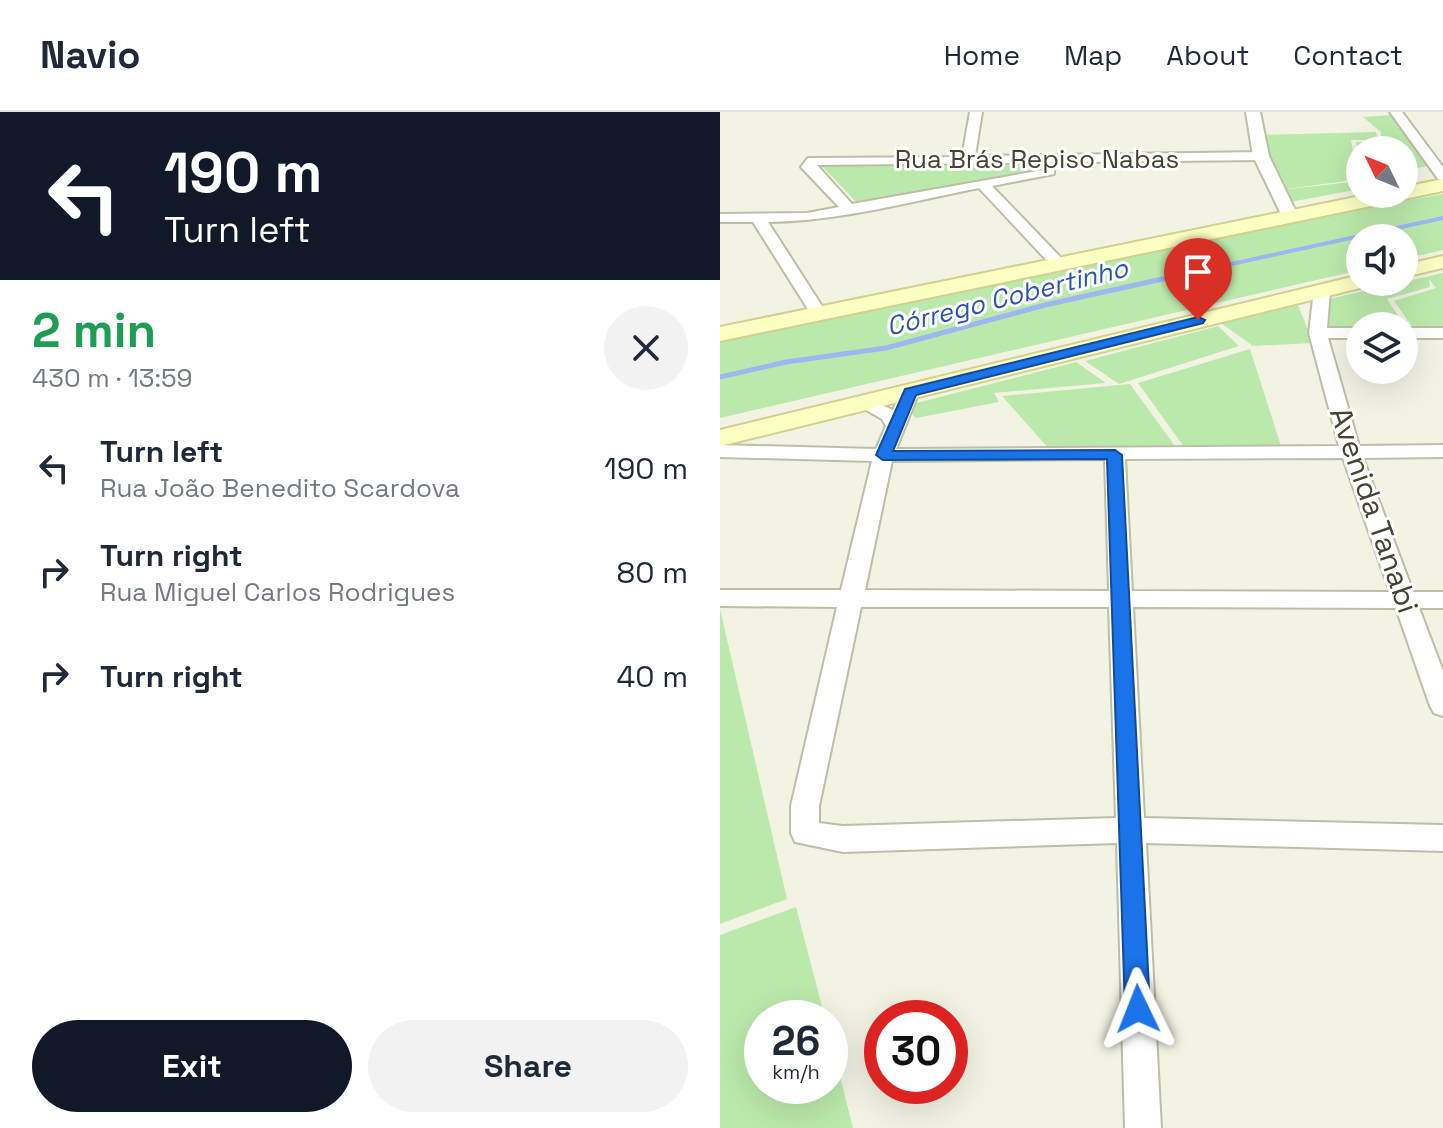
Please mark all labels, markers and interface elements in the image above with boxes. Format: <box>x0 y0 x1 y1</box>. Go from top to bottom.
text: Navio <box>40 31 141 79</box>
text: Home <box>944 37 1020 73</box>
text: Map <box>1064 37 1122 73</box>
text: About <box>1166 37 1249 73</box>
text: Contact <box>1293 37 1403 73</box>
north arrow <box>1346 136 1418 208</box>
map controls <box>1346 136 1418 384</box>
text: 190 m <box>164 137 322 208</box>
street label: Rua Brás Repiso Nabas <box>895 142 1179 176</box>
icon: left <box>32 144 136 248</box>
text: Turn left <box>164 207 311 253</box>
button: sound <box>1346 224 1418 296</box>
pin <box>1164 238 1232 320</box>
water label: Córrego Cobertinho <box>883 250 1132 343</box>
icon: arrive <box>1176 250 1220 294</box>
text: 2 min <box>32 300 156 361</box>
button: close <box>604 306 688 390</box>
button: layers <box>1346 312 1418 384</box>
text: 430 m · 13:59 <box>32 361 193 395</box>
street label: Avenida Tanabi <box>1321 402 1428 618</box>
text: Turn left <box>100 432 223 471</box>
icon: left <box>32 446 76 490</box>
text: 190 m <box>604 449 688 488</box>
text: Rua João Benedito Scardova <box>100 471 460 505</box>
text: Turn right <box>100 536 243 575</box>
icon: right <box>32 550 76 594</box>
text: 80 m <box>617 553 688 592</box>
text: Rua Miguel Carlos Rodrigues <box>100 575 455 609</box>
icon: right <box>32 654 76 698</box>
text: Turn right <box>100 657 243 696</box>
text: 40 m <box>617 657 688 696</box>
position arrow <box>1096 967 1180 1051</box>
speed limit sign: 30 <box>864 1000 968 1104</box>
text: 26 <box>772 1016 820 1067</box>
button: Exit <box>32 1020 352 1112</box>
button: Share <box>368 1020 688 1112</box>
text: km/h <box>772 1059 820 1085</box>

